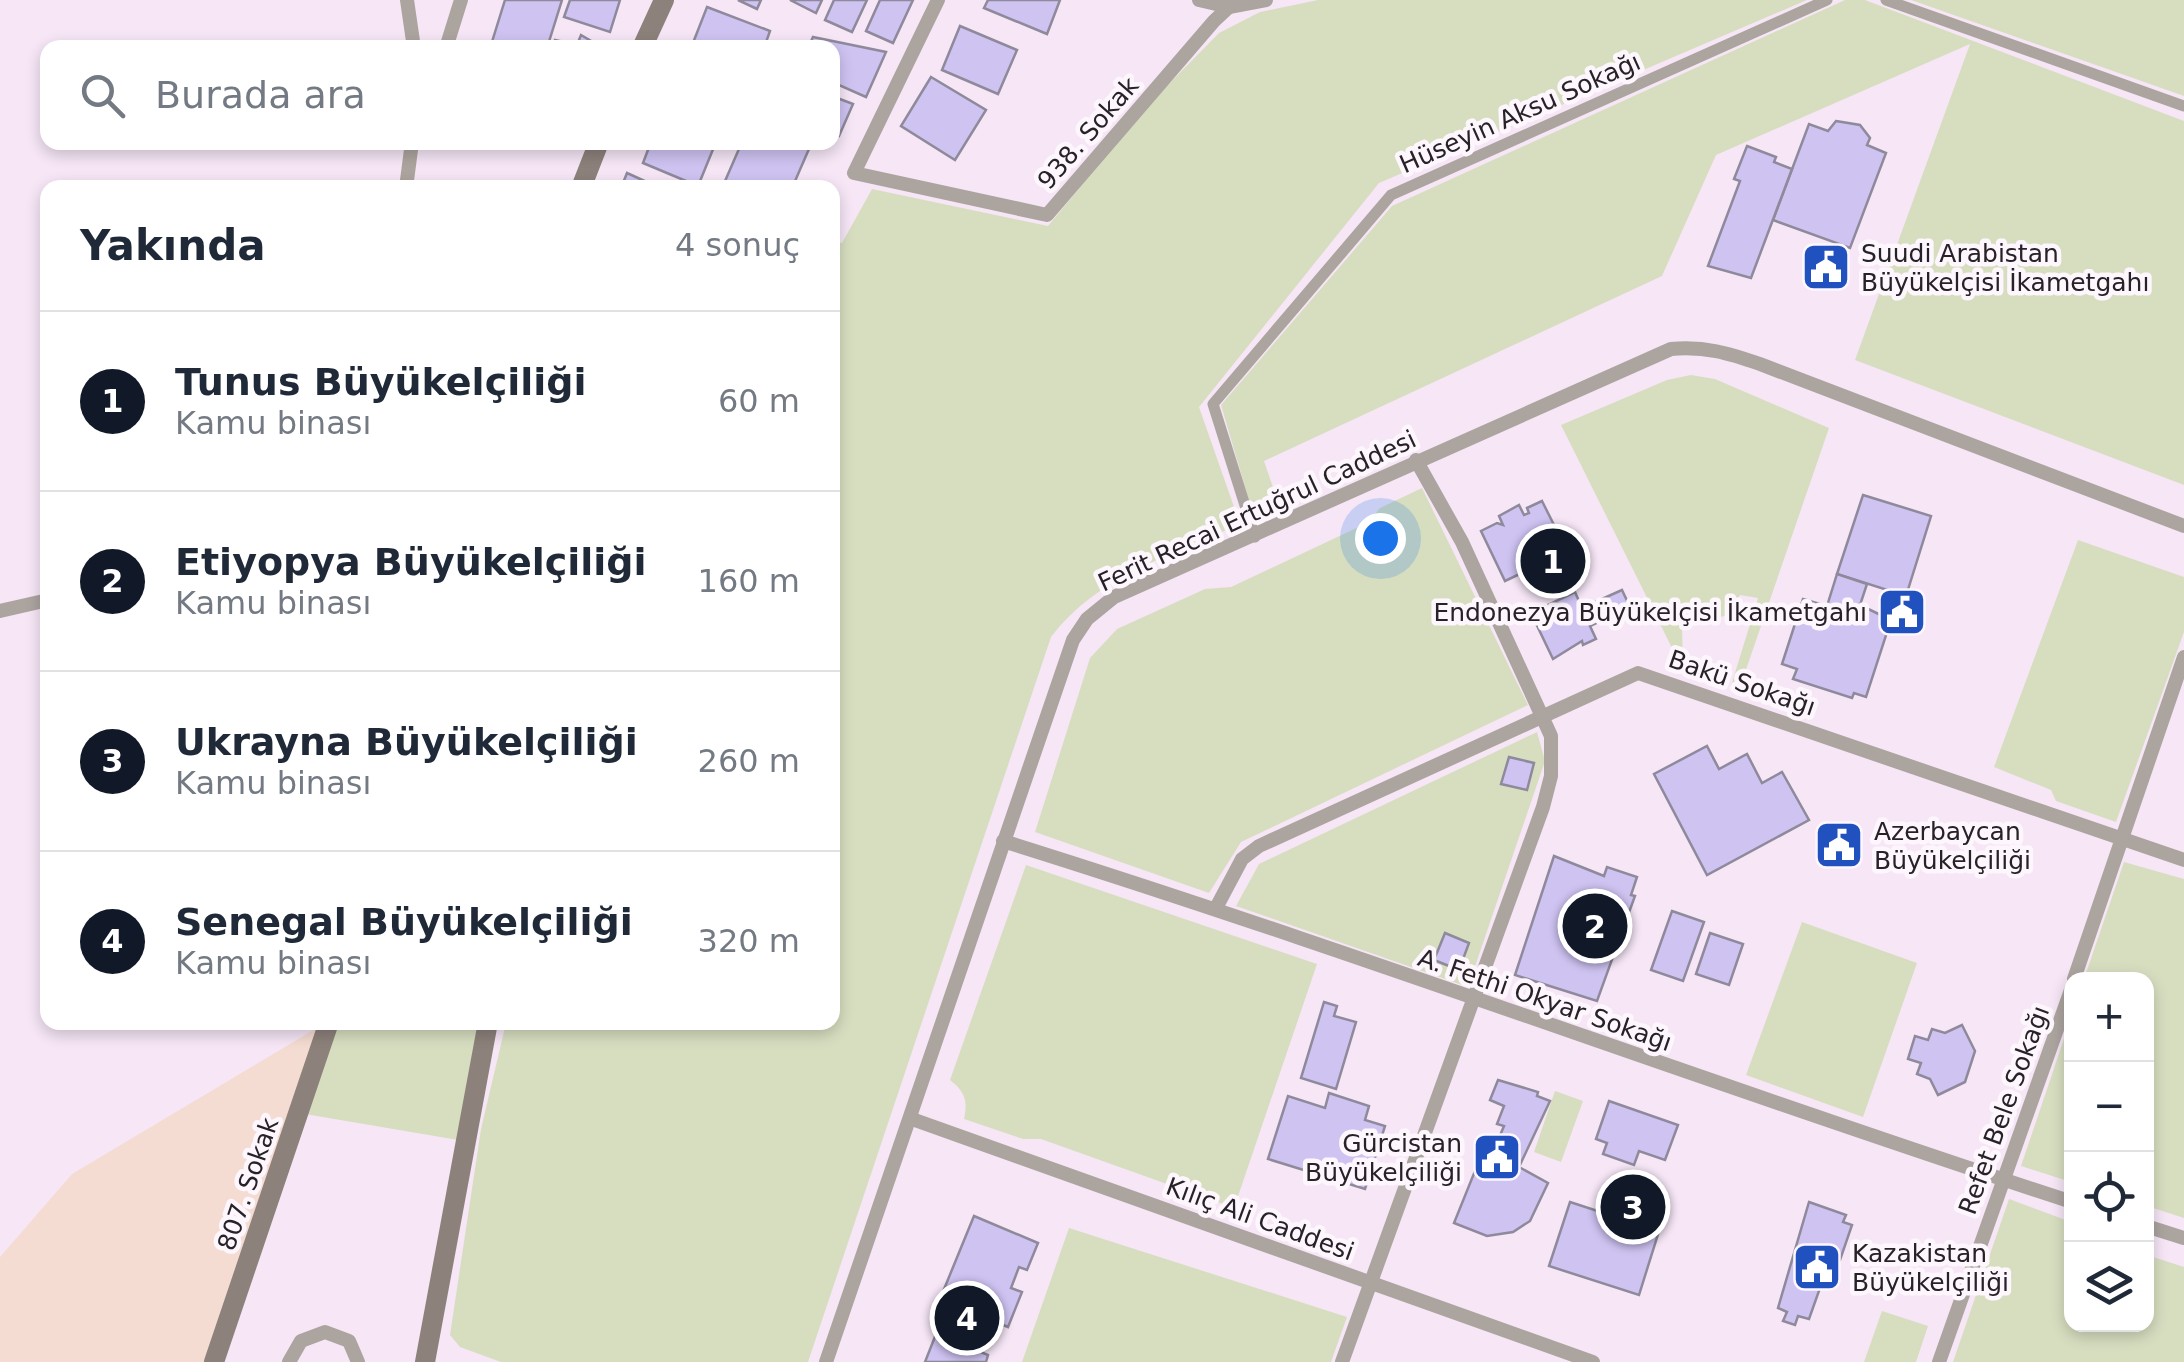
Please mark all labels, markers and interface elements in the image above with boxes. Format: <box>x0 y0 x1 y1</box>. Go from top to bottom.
search box <box>40 40 840 150</box>
street label: Hüseyin Aksu Sokağı <box>1395 47 1645 179</box>
icon: search <box>75 68 130 123</box>
street label: 938. Sokak <box>1032 71 1145 195</box>
text: Burada ara <box>155 73 366 117</box>
text: Yakında <box>80 221 266 270</box>
text: 4 sonuç <box>675 226 800 264</box>
place label: Suudi Arabistan Büyükelçisi İkametgahı <box>1861 239 2149 297</box>
public building icon: Suudi Arabistan Büyükelçisi İkametgahı <box>1800 241 1852 293</box>
text: Tunus Büyükelçiliği <box>175 360 586 404</box>
text: 1 <box>101 382 124 420</box>
text: 60 m <box>718 382 800 420</box>
text: Kamu binası <box>175 404 371 442</box>
street label: Ferit Recai Ertuğrul Caddesi <box>1093 424 1421 598</box>
your location <box>1355 513 1406 564</box>
pin: 1 <box>1520 524 1586 598</box>
text: Etiyopya Büyükelçiliği <box>175 540 647 584</box>
text: 2 <box>101 562 124 600</box>
text: 160 m <box>698 562 800 600</box>
text: Kamu binası <box>175 584 371 622</box>
public building icon: Endonezya Büyükelçisi İkametgahı <box>1876 586 1928 638</box>
place label: Endonezya Büyükelçisi İkametgahı <box>1433 598 1867 627</box>
street label: Bakü Sokağı <box>1665 644 1819 722</box>
text: Ukrayna Büyükelçiliği <box>175 720 638 764</box>
text: 3 <box>101 742 124 780</box>
text: 260 m <box>698 742 800 780</box>
text: Kamu binası <box>175 764 371 802</box>
place label: Azerbaycan Büyükelçiliği <box>1874 817 2031 875</box>
public building icon: Azerbaycan Büyükelçiliği <box>1813 819 1865 871</box>
pin: 2 <box>1562 888 1628 964</box>
text: Senegal Büyükelçiliği <box>175 900 633 944</box>
text: 4 <box>101 922 124 960</box>
text: 320 m <box>698 922 800 960</box>
street label: A. Fethi Okyar Sokağı <box>1414 943 1676 1057</box>
text: Kamu binası <box>175 944 371 982</box>
map controls <box>2064 972 2154 1332</box>
button: + <box>2064 972 2154 1062</box>
street label: Refet Bele Sokağı <box>1953 1002 2055 1218</box>
button: − <box>2064 1062 2154 1152</box>
street label: 807. Sokak <box>212 1113 284 1254</box>
place label: Gürcistan Büyükelçiliği <box>1305 1129 1462 1187</box>
public building icon: Gürcistan Büyükelçiliği <box>1471 1131 1523 1183</box>
button: locate <box>2064 1152 2154 1242</box>
pin: 3 <box>1600 1170 1666 1244</box>
street label: Kılıç Ali Caddesi <box>1162 1172 1358 1266</box>
place label: Kazakistan Büyükelçiliği <box>1852 1239 2009 1297</box>
public building icon: Kazakistan Büyükelçiliği <box>1791 1241 1843 1293</box>
button: layers <box>2064 1242 2154 1332</box>
pin: 4 <box>934 1280 1000 1356</box>

